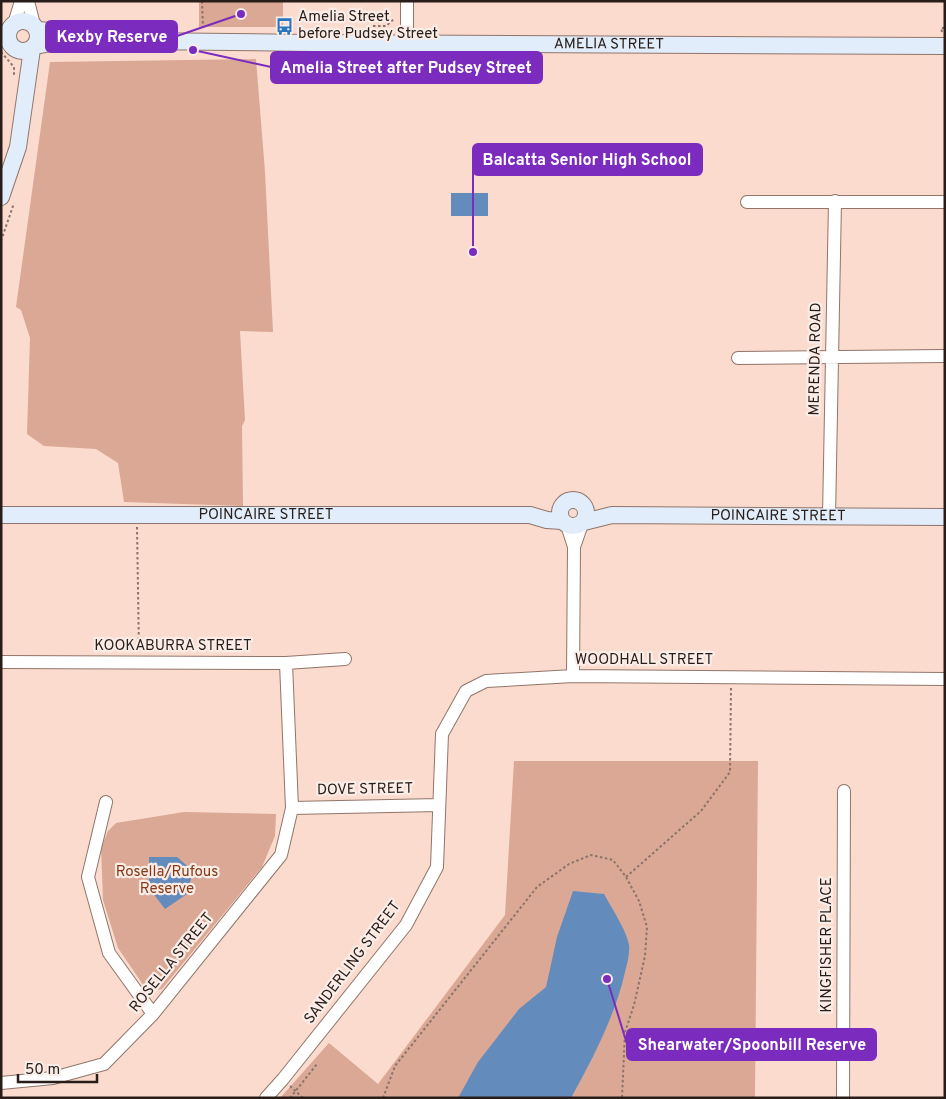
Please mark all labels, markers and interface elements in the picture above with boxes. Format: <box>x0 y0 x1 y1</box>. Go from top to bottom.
place label: Amelia Street before Pudsey Street <box>298 8 438 44</box>
bus stop icon: Amelia Street before Pudsey Street <box>274 16 294 36</box>
callout: Kexby Reserve <box>46 21 177 52</box>
text: Kexby Reserve <box>57 28 168 48</box>
street label: AMELIA STREET <box>554 35 664 54</box>
callout: Amelia Street after Pudsey Street <box>271 52 542 83</box>
text: Amelia Street after Pudsey Street <box>280 59 532 79</box>
callout: Balcatta Senior High School <box>473 144 702 175</box>
text: Balcatta Senior High School <box>483 151 691 171</box>
street label: MERENDA ROAD <box>806 302 826 416</box>
street label: POINCAIRE STREET <box>198 506 334 525</box>
street label: POINCAIRE STREET <box>711 506 846 526</box>
street label: KOOKABURRA STREET <box>94 637 252 656</box>
street label: WOODHALL STREET <box>575 651 713 670</box>
street label: DOVE STREET <box>317 780 413 800</box>
park label: Rosella/Rufous Reserve <box>116 863 218 899</box>
street label: KINGFISHER PLACE <box>818 877 837 1013</box>
street label: SANDERLING STREET <box>301 898 405 1028</box>
street label: ROSELLA STREET <box>126 909 218 1017</box>
callout: Shearwater/Spoonbill Reserve <box>627 1029 876 1060</box>
text: Shearwater/Spoonbill Reserve <box>638 1036 866 1056</box>
scale bar <box>18 1052 96 1084</box>
text: 50 m <box>25 1061 60 1080</box>

